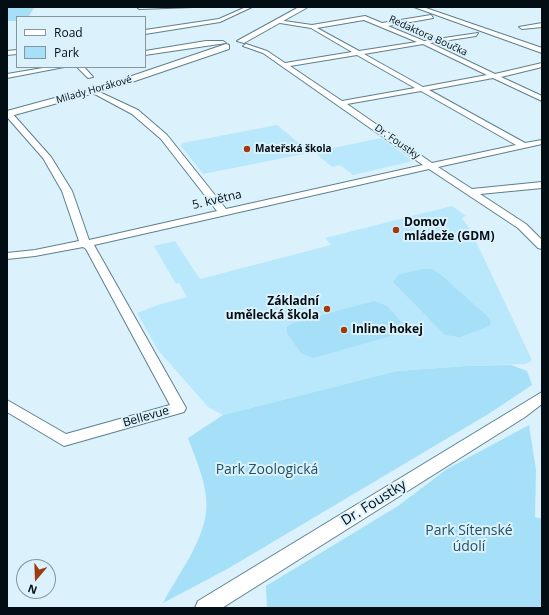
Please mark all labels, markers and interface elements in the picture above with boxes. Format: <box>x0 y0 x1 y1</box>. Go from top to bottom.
street label: Redaktora Boučka <box>387 13 469 59</box>
legend <box>16 16 146 68</box>
text: Road <box>54 24 83 41</box>
text: Park <box>54 44 79 61</box>
street label: Milady Horákové <box>55 73 133 107</box>
street label: Dr. Foustky <box>372 122 422 162</box>
place label: Mateřská škola <box>255 143 332 155</box>
marker: Mateřská škola <box>242 144 252 154</box>
street label: 5. května <box>191 187 243 213</box>
place label: Domov mládeže (GDM) <box>404 216 494 244</box>
marker: Domov mládeže (GDM) <box>391 225 401 235</box>
place label: Základní umělecká škola <box>226 295 319 323</box>
marker: Základní umělecká škola <box>322 304 332 314</box>
place label: Inline hokej <box>352 323 423 337</box>
marker: Inline hokej <box>339 325 349 335</box>
street label: Bellevue <box>121 404 171 430</box>
park label: Park Zoologická <box>216 462 318 478</box>
street label: Dr. Foustky <box>338 476 410 530</box>
park label: Park Sítenské údolí <box>425 523 513 556</box>
north arrow <box>16 559 56 599</box>
text: N <box>26 581 39 598</box>

